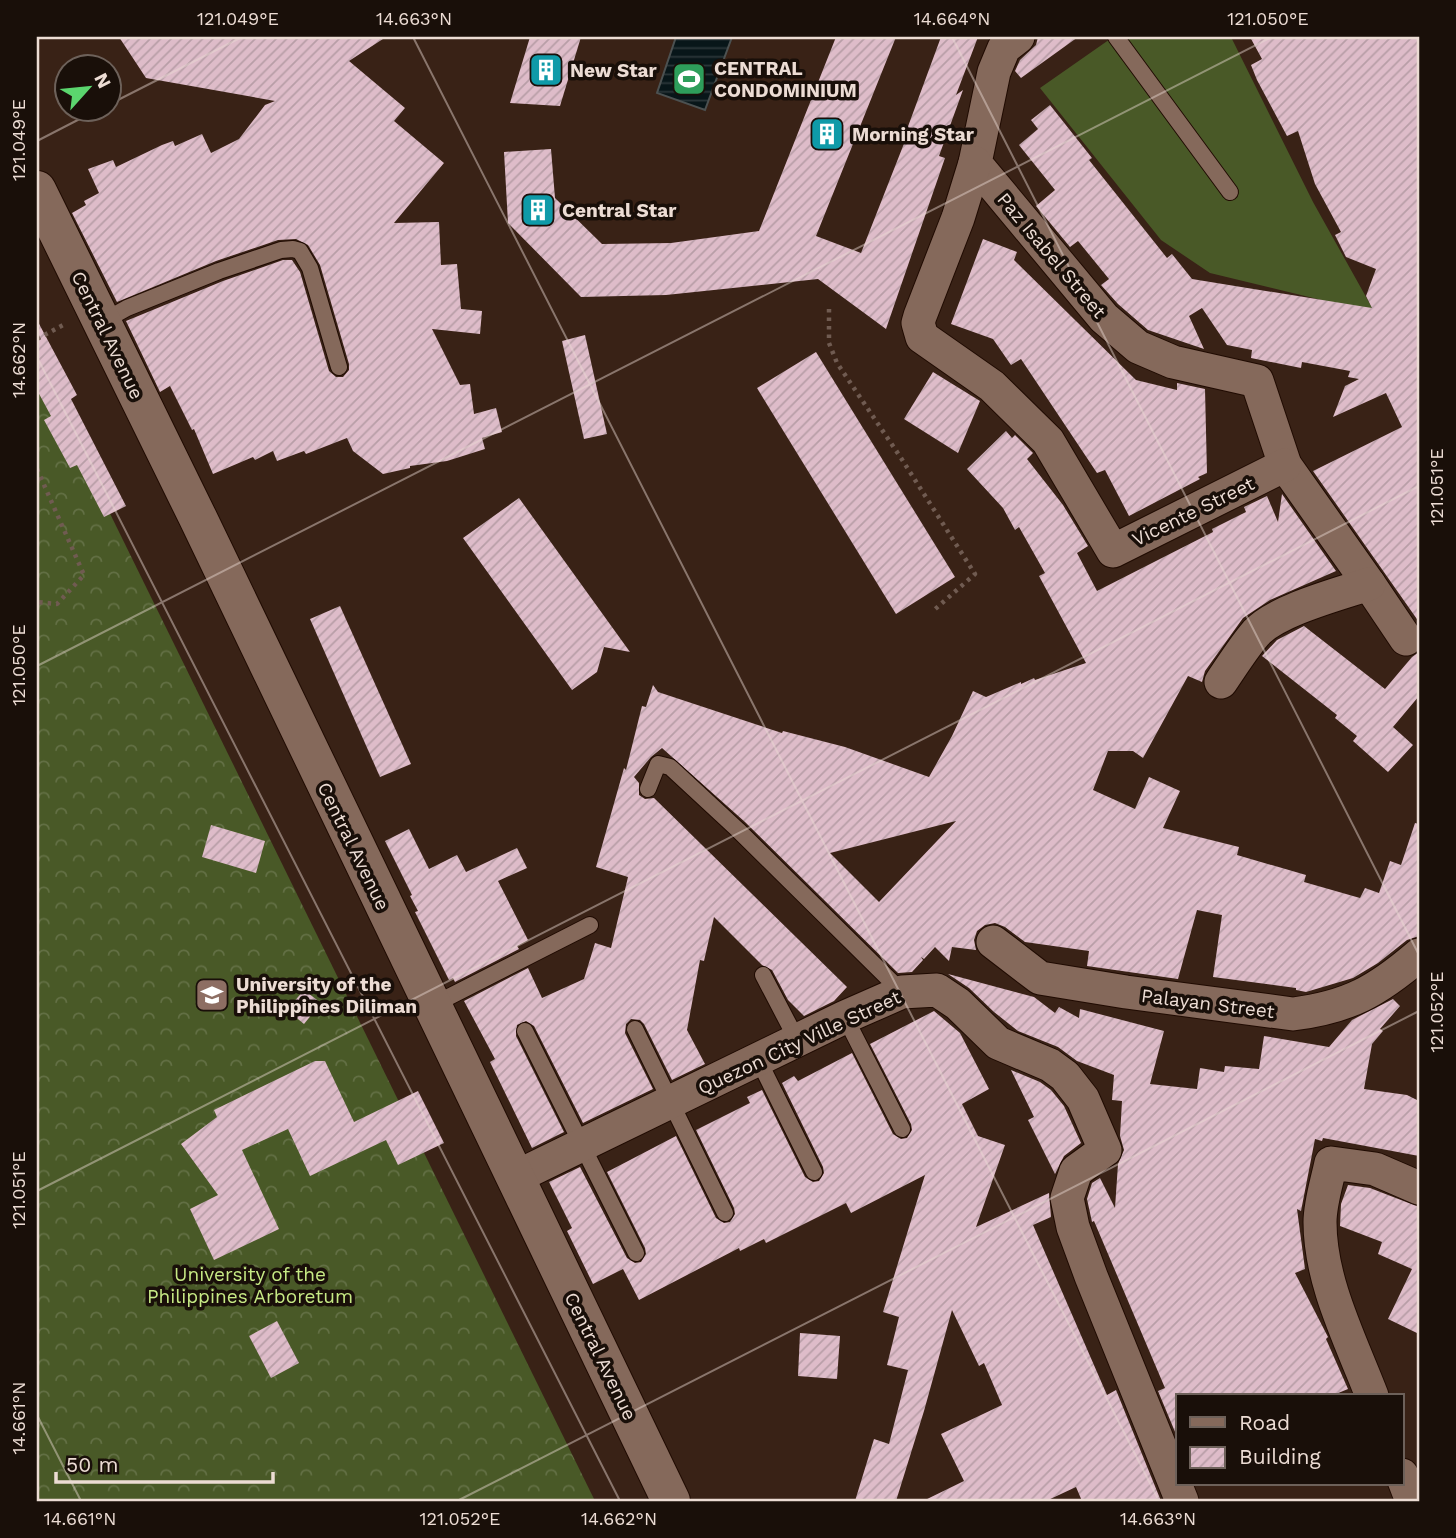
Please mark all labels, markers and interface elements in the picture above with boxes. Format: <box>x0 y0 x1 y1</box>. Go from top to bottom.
text: 121.049°E <box>197 8 279 29</box>
text: 14.663°N <box>376 8 452 29</box>
text: 14.664°N <box>914 8 990 29</box>
text: 121.050°E <box>1227 8 1309 29</box>
building icon: New Star <box>527 51 565 89</box>
north arrow <box>52 52 122 122</box>
place label: CENTRAL CONDOMINIUM <box>714 57 857 102</box>
place label: New Star <box>570 59 658 82</box>
sports icon: CENTRAL CONDOMINIUM <box>670 60 708 98</box>
text: N <box>89 69 116 92</box>
text: 121.049°E <box>8 99 29 181</box>
building icon: Morning Star <box>808 115 846 153</box>
place label: Morning Star <box>852 123 975 146</box>
street label: Paz Isabel Street <box>992 188 1111 323</box>
building icon: Central Star <box>519 191 557 229</box>
place label: Central Star <box>562 199 677 222</box>
street label: Central Avenue <box>67 267 149 403</box>
text: 14.662°N <box>8 322 29 398</box>
text: 121.051°E <box>1426 448 1447 526</box>
street label: Vicente Street <box>1128 472 1258 551</box>
text: 121.050°E <box>8 624 29 706</box>
street label: Central Avenue <box>313 778 395 914</box>
text: 121.052°E <box>1426 972 1447 1052</box>
place label: University of the Philippines Diliman <box>236 973 417 1018</box>
school or university icon: University of the Philippines Diliman <box>193 976 231 1014</box>
street label: Palayan Street <box>1140 984 1276 1023</box>
street label: Quezon City Ville Street <box>694 985 904 1100</box>
text: 121.051°E <box>8 1151 29 1229</box>
park label: University of the Philippines Arboretum <box>147 1263 353 1308</box>
street label: Central Avenue <box>560 1288 642 1424</box>
text: 14.661°N <box>8 1382 29 1454</box>
legend <box>1176 1394 1404 1486</box>
text: Road <box>1239 1410 1290 1435</box>
scale bar <box>56 1440 273 1484</box>
text: Building <box>1239 1444 1321 1469</box>
text: 50 m <box>66 1452 118 1477</box>
text: 14.661°N <box>44 1508 116 1529</box>
text: 121.052°E <box>420 1508 500 1529</box>
text: 14.662°N <box>581 1508 657 1529</box>
text: 14.663°N <box>1120 1508 1196 1529</box>

